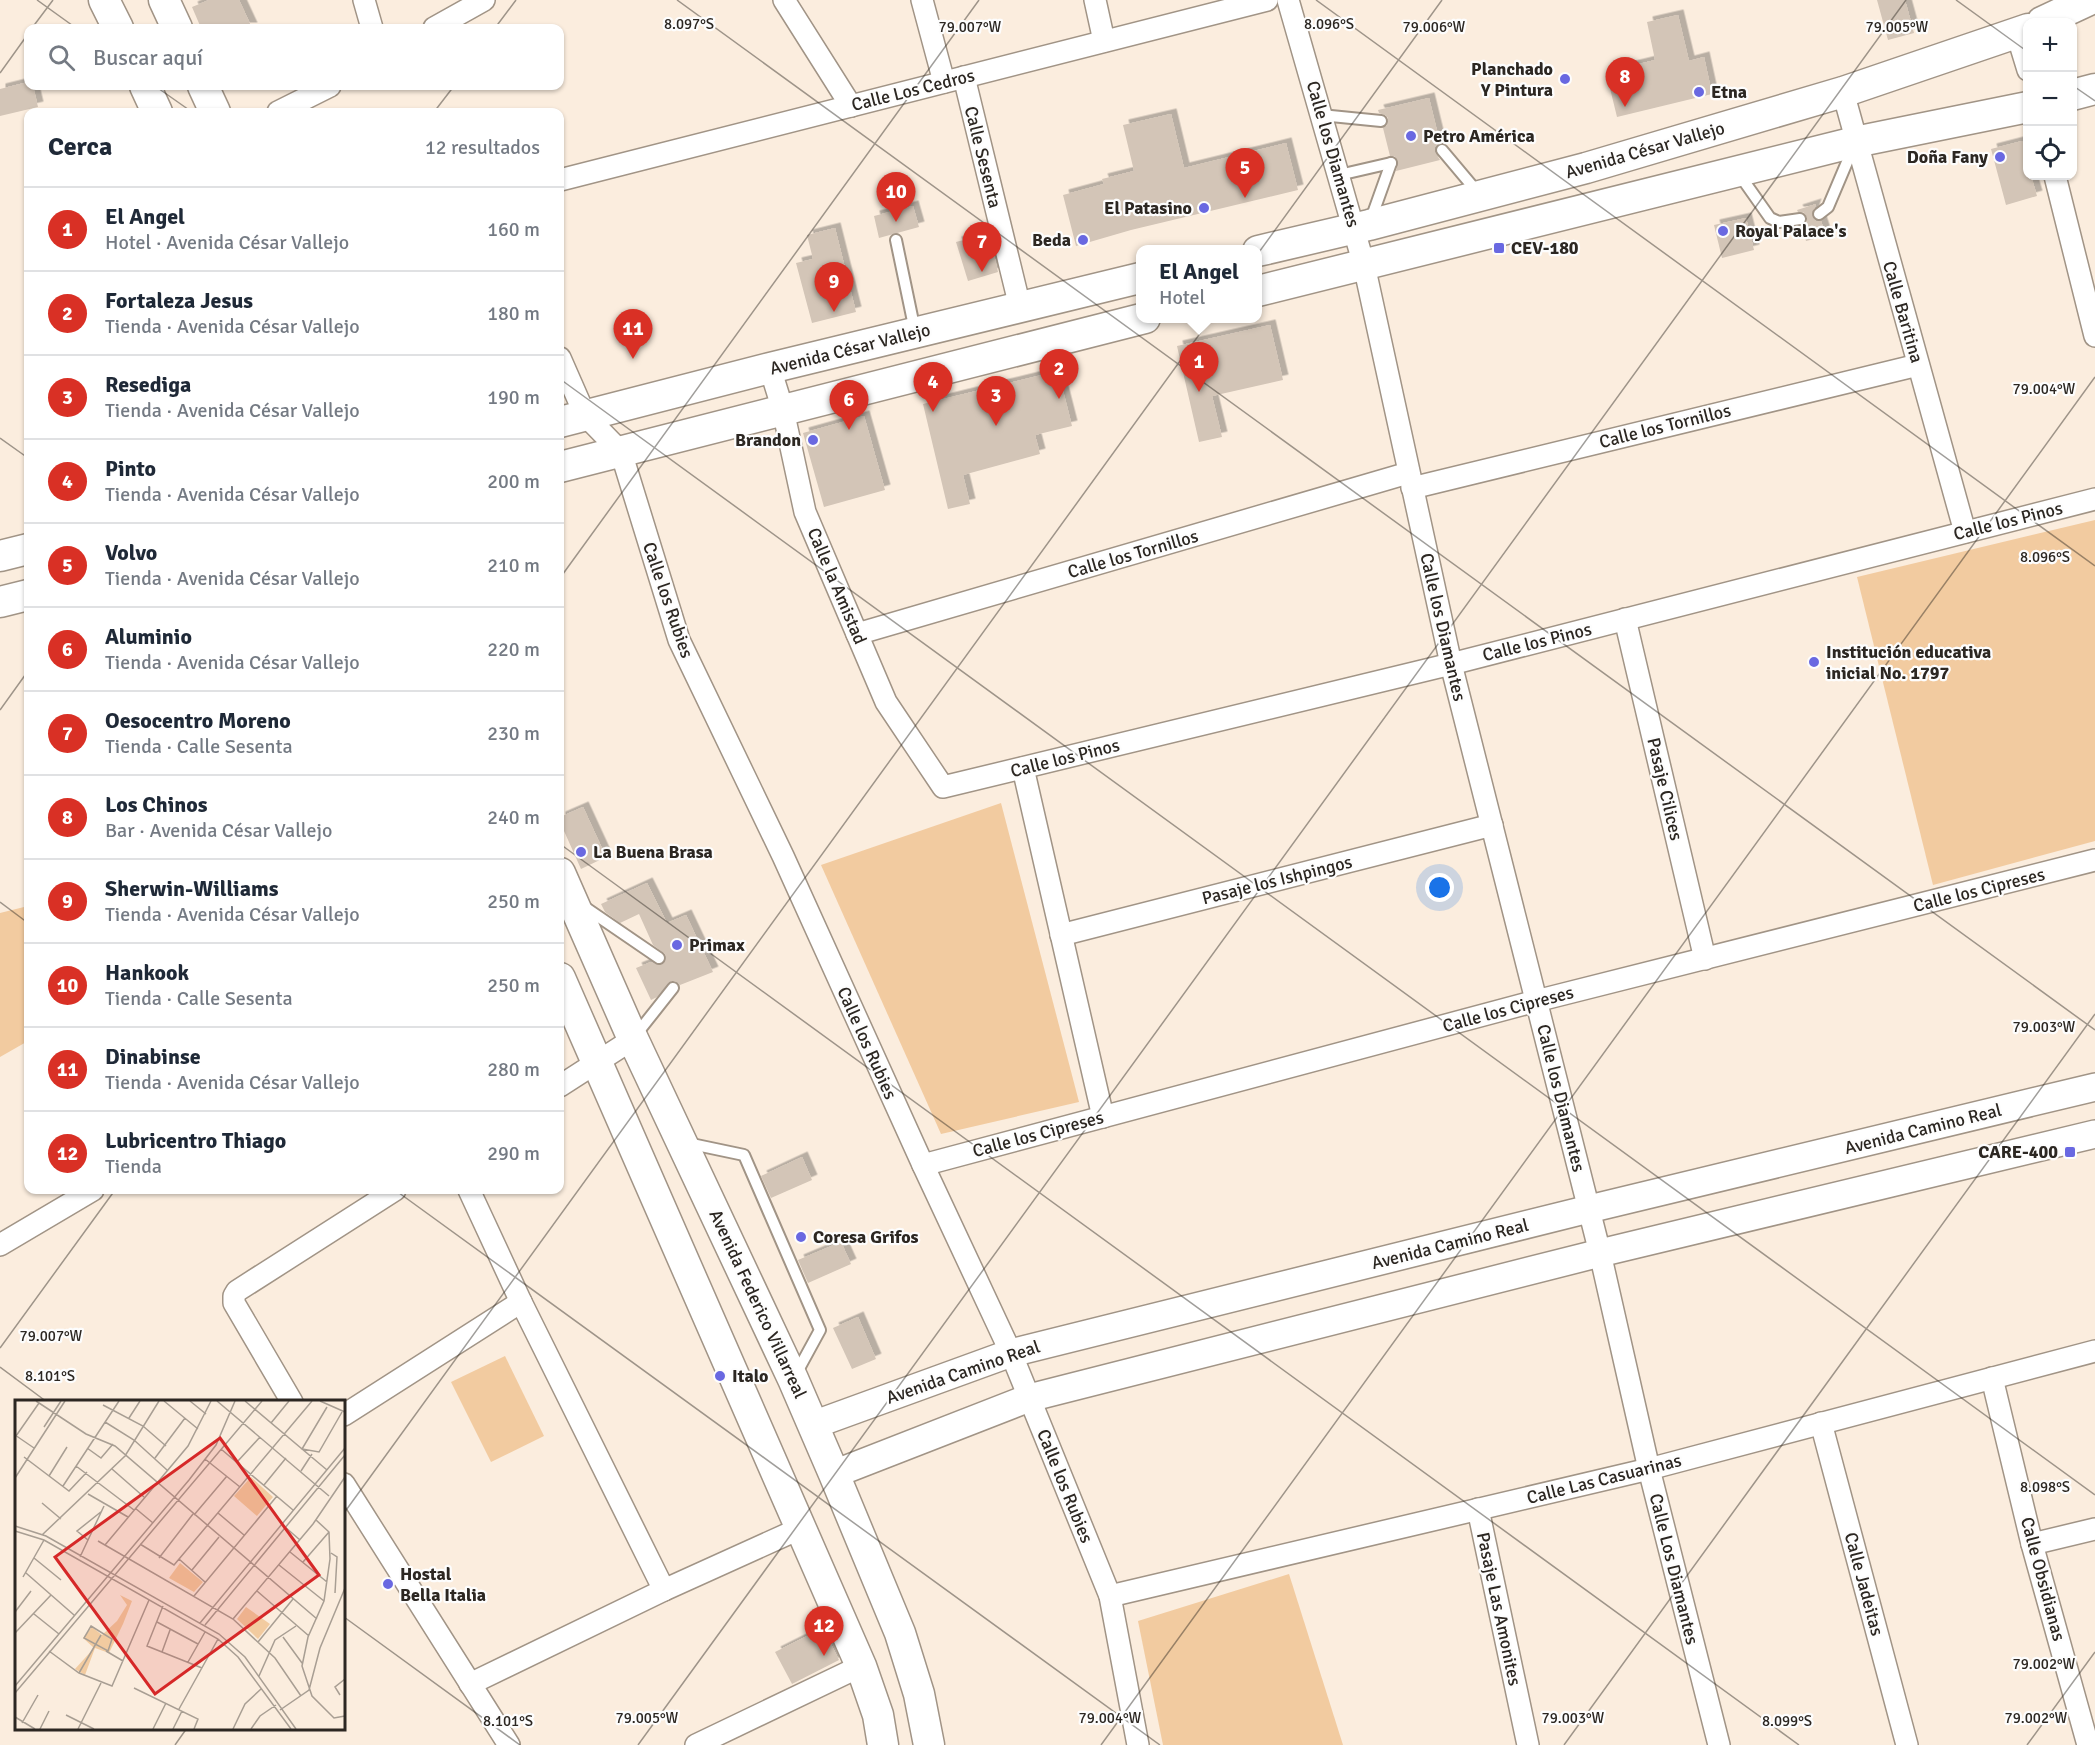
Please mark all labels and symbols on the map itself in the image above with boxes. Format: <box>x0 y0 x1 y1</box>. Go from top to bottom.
text: 8.097°S <box>664 15 714 33</box>
text: 8.096°S <box>1304 15 1354 33</box>
text: 79.007°W <box>939 18 1002 36</box>
text: 79.006°W <box>1403 18 1466 36</box>
text: 79.005°W <box>1866 18 1929 36</box>
pin: 8 <box>1606 57 1644 107</box>
place label: Planchado Y Pintura <box>1471 58 1553 101</box>
street label: Calle Los Cedros <box>849 64 977 116</box>
marker: Planchado Y Pintura <box>1558 72 1572 86</box>
street label: Calle los Diamantes <box>1302 78 1364 230</box>
place label: Etna <box>1711 81 1747 103</box>
marker: Etna <box>1692 85 1706 99</box>
street label: Calle Sesenta <box>960 104 1006 210</box>
street label: Avenida César Vallejo <box>1563 117 1727 183</box>
place label: Petro América <box>1423 125 1535 147</box>
marker: Petro América <box>1404 129 1418 143</box>
place label: Doña Fany <box>1907 146 1988 168</box>
pin: 5 <box>1226 148 1264 198</box>
marker: Doña Fany <box>1993 150 2007 164</box>
pin: 10 <box>876 172 916 222</box>
place label: El Patasino <box>1104 197 1192 219</box>
marker: El Patasino <box>1197 201 1211 215</box>
place label: Royal Palace's <box>1735 220 1846 242</box>
pin: 7 <box>962 222 1002 272</box>
marker: Royal Palace's <box>1716 224 1730 238</box>
place label: Beda <box>1032 229 1071 251</box>
marker: Beda <box>1076 233 1090 247</box>
place label: CEV-180 <box>1511 237 1579 259</box>
marker: CEV-180 <box>1492 241 1506 255</box>
street label: Calle Baritina <box>1878 258 1928 366</box>
pin: 9 <box>814 262 854 312</box>
pin: 11 <box>614 310 652 359</box>
street label: Avenida César Vallejo <box>767 318 933 380</box>
pin: 1 <box>1180 342 1218 392</box>
pin: 2 <box>1040 350 1078 399</box>
pin: 4 <box>914 362 952 412</box>
pin: 3 <box>976 376 1016 426</box>
pin: 6 <box>830 380 868 430</box>
text: 79.004°W <box>2013 380 2076 398</box>
street label: Calle los Tornillos <box>1597 399 1733 453</box>
place label: Brandon <box>735 429 801 451</box>
marker: Brandon <box>806 433 820 447</box>
street label: Calle los Pinos <box>1951 497 2065 545</box>
street label: Calle la Amistad <box>803 524 871 648</box>
street label: Calle los Tornillos <box>1065 525 1201 583</box>
street label: Calle los Rubies <box>638 539 698 661</box>
text: 8.096°S <box>2020 548 2070 566</box>
street label: Calle los Diamantes <box>1415 551 1471 703</box>
street label: Calle los Pinos <box>1480 618 1594 666</box>
place label: Institución educativa inicial No. 1797 <box>1826 641 1991 684</box>
marker: Institución educativa inicial No. 1797 <box>1807 655 1821 669</box>
street label: Calle los Pinos <box>1008 734 1122 782</box>
street label: Pasaje Cilices <box>1642 735 1688 843</box>
place label: La Buena Brasa <box>593 841 713 863</box>
marker: La Buena Brasa <box>574 845 588 859</box>
street label: Pasaje los Ishpingos <box>1200 851 1355 909</box>
street label: Calle los Cipreses <box>1911 863 2047 917</box>
your location <box>1425 873 1454 902</box>
place label: Primax <box>689 934 745 956</box>
marker: Primax <box>670 938 684 952</box>
street label: Calle los Cipreses <box>1440 981 1576 1037</box>
street label: Calle los Rubies <box>832 983 902 1103</box>
text: 79.003°W <box>2013 1018 2076 1036</box>
street label: Calle los Diamantes <box>1532 1022 1590 1174</box>
street label: Avenida Camino Real <box>1842 1099 2004 1159</box>
street label: Calle los Cipreses <box>970 1106 1106 1162</box>
place label: CARE-400 <box>1978 1141 2058 1163</box>
marker: CARE-400 <box>2063 1145 2077 1159</box>
street label: Avenida Federico Villarreal <box>704 1206 812 1402</box>
street label: Avenida Camino Real <box>1369 1214 1531 1274</box>
place label: Coresa Grifos <box>813 1226 919 1248</box>
marker: Coresa Grifos <box>794 1230 808 1244</box>
text: 79.007°W <box>20 1327 83 1345</box>
street label: Avenida Camino Real <box>883 1335 1043 1409</box>
place label: Italo <box>732 1365 769 1387</box>
text: 8.101°S <box>25 1367 75 1385</box>
marker: Italo <box>713 1369 727 1383</box>
inset map <box>15 1400 345 1730</box>
street label: Calle los Rubies <box>1032 1426 1098 1546</box>
street label: Calle Las Casuarinas <box>1524 1449 1684 1509</box>
text: 8.098°S <box>2020 1478 2070 1496</box>
street label: Calle Los Diamantes <box>1645 1491 1703 1647</box>
street label: Calle Obsidianas <box>2016 1515 2070 1644</box>
street label: Pasaje Las Amonites <box>1472 1530 1526 1688</box>
street label: Calle Jadeitas <box>1840 1530 1888 1638</box>
place label: Hostal Bella Italia <box>400 1563 486 1606</box>
marker: Hostal Bella Italia <box>381 1577 395 1591</box>
pin: 12 <box>804 1606 844 1656</box>
text: 79.002°W <box>2013 1655 2076 1673</box>
text: 79.005°W <box>616 1709 679 1727</box>
text: 79.004°W <box>1079 1709 1142 1727</box>
text: 79.003°W <box>1542 1709 1605 1727</box>
text: 79.002°W <box>2005 1709 2068 1727</box>
text: 8.101°S <box>483 1712 533 1730</box>
text: 8.099°S <box>1762 1712 1812 1730</box>

